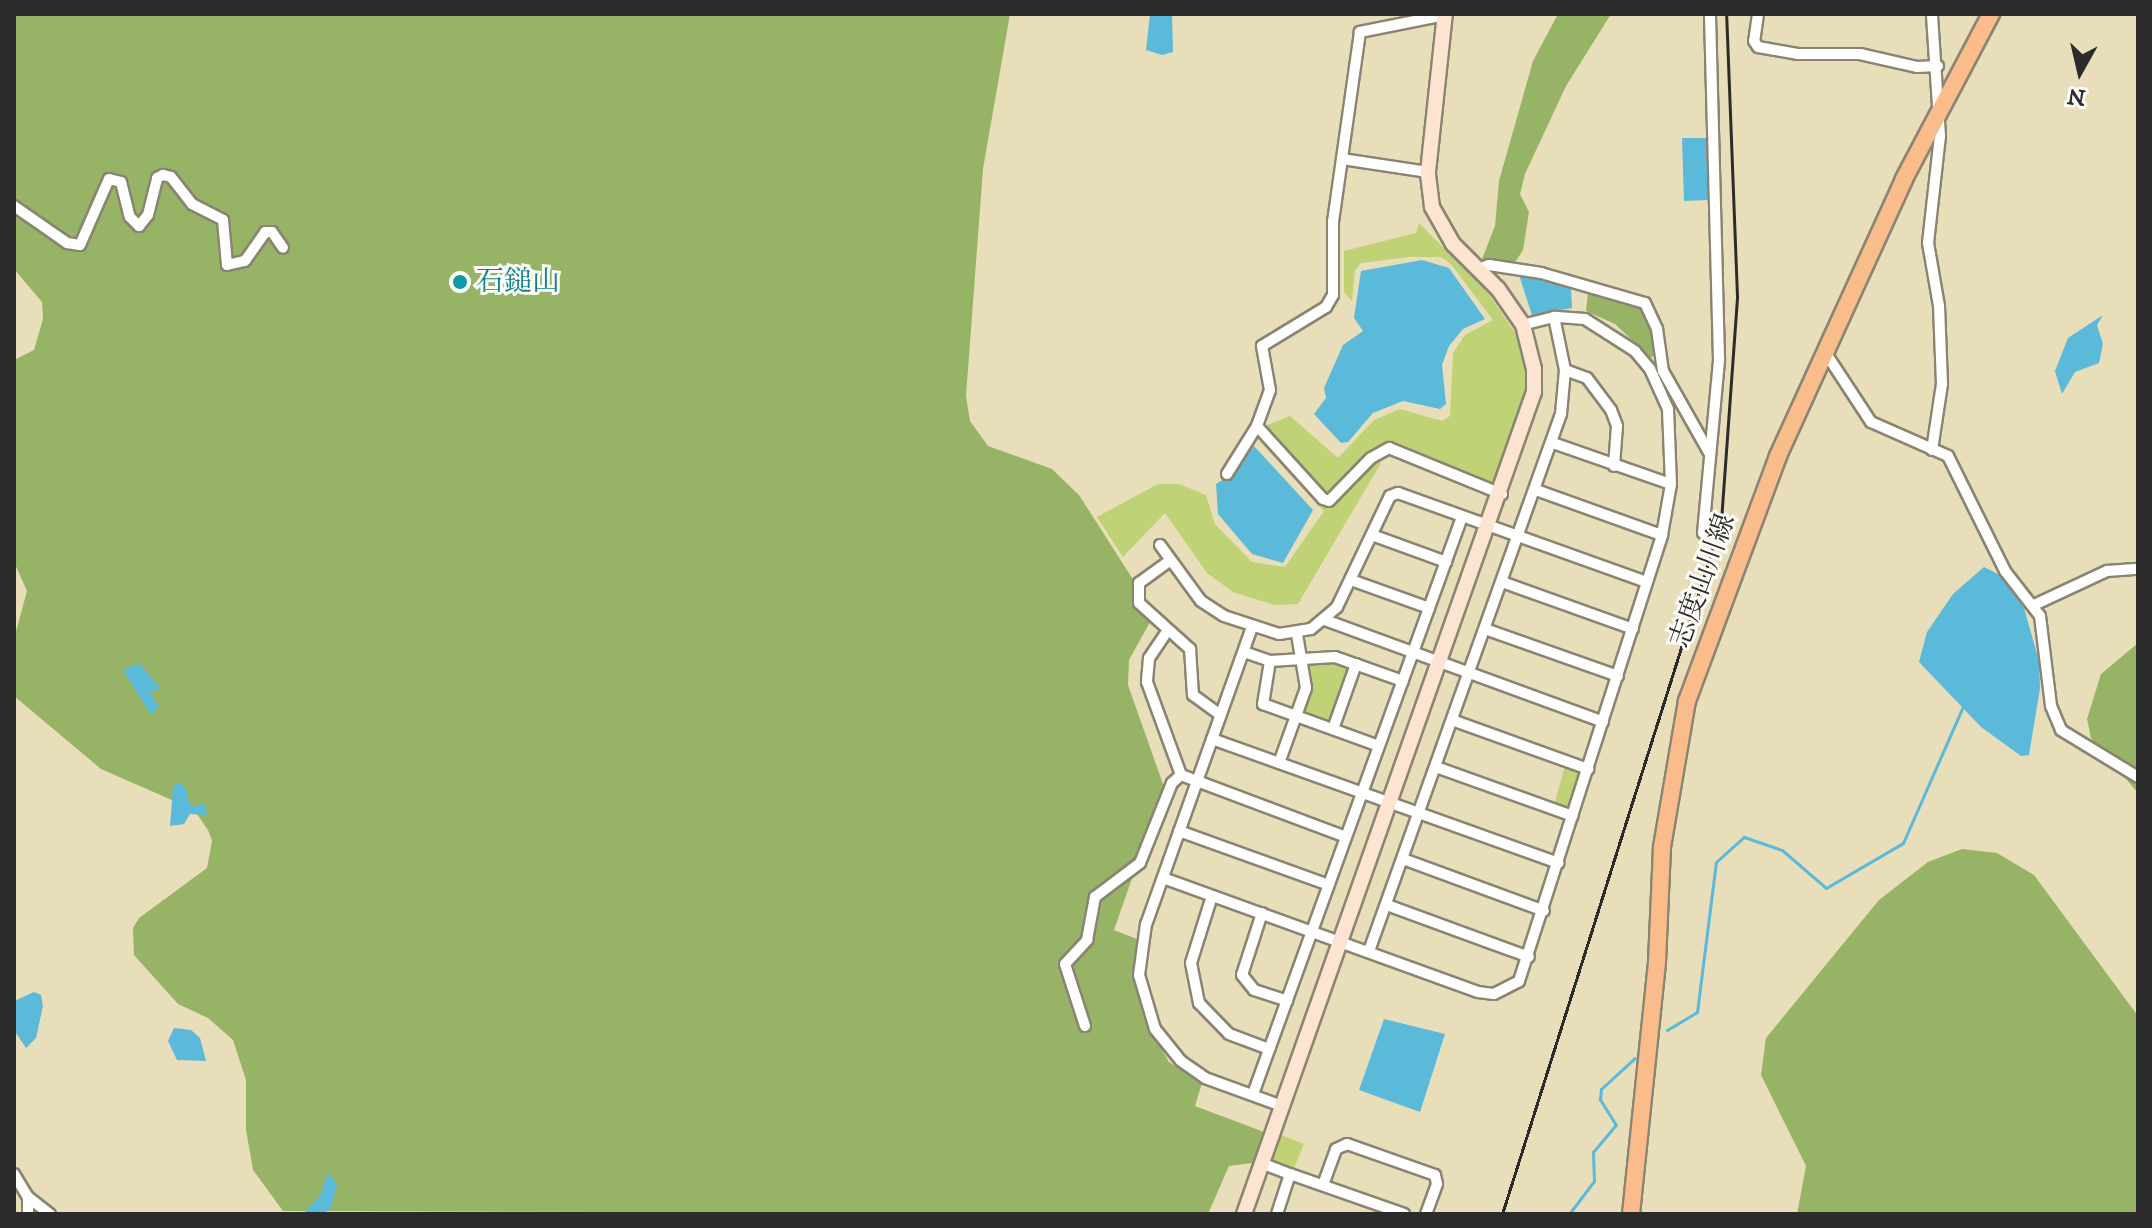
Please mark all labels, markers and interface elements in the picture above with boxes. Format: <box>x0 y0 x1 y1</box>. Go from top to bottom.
north arrow <box>2040 32 2120 112</box>
text: N <box>2066 82 2087 111</box>
place label: 石鎚山 <box>476 265 560 299</box>
marker: 石鎚山 <box>451 273 469 291</box>
street label: 志度山川線 <box>1663 509 1743 653</box>

